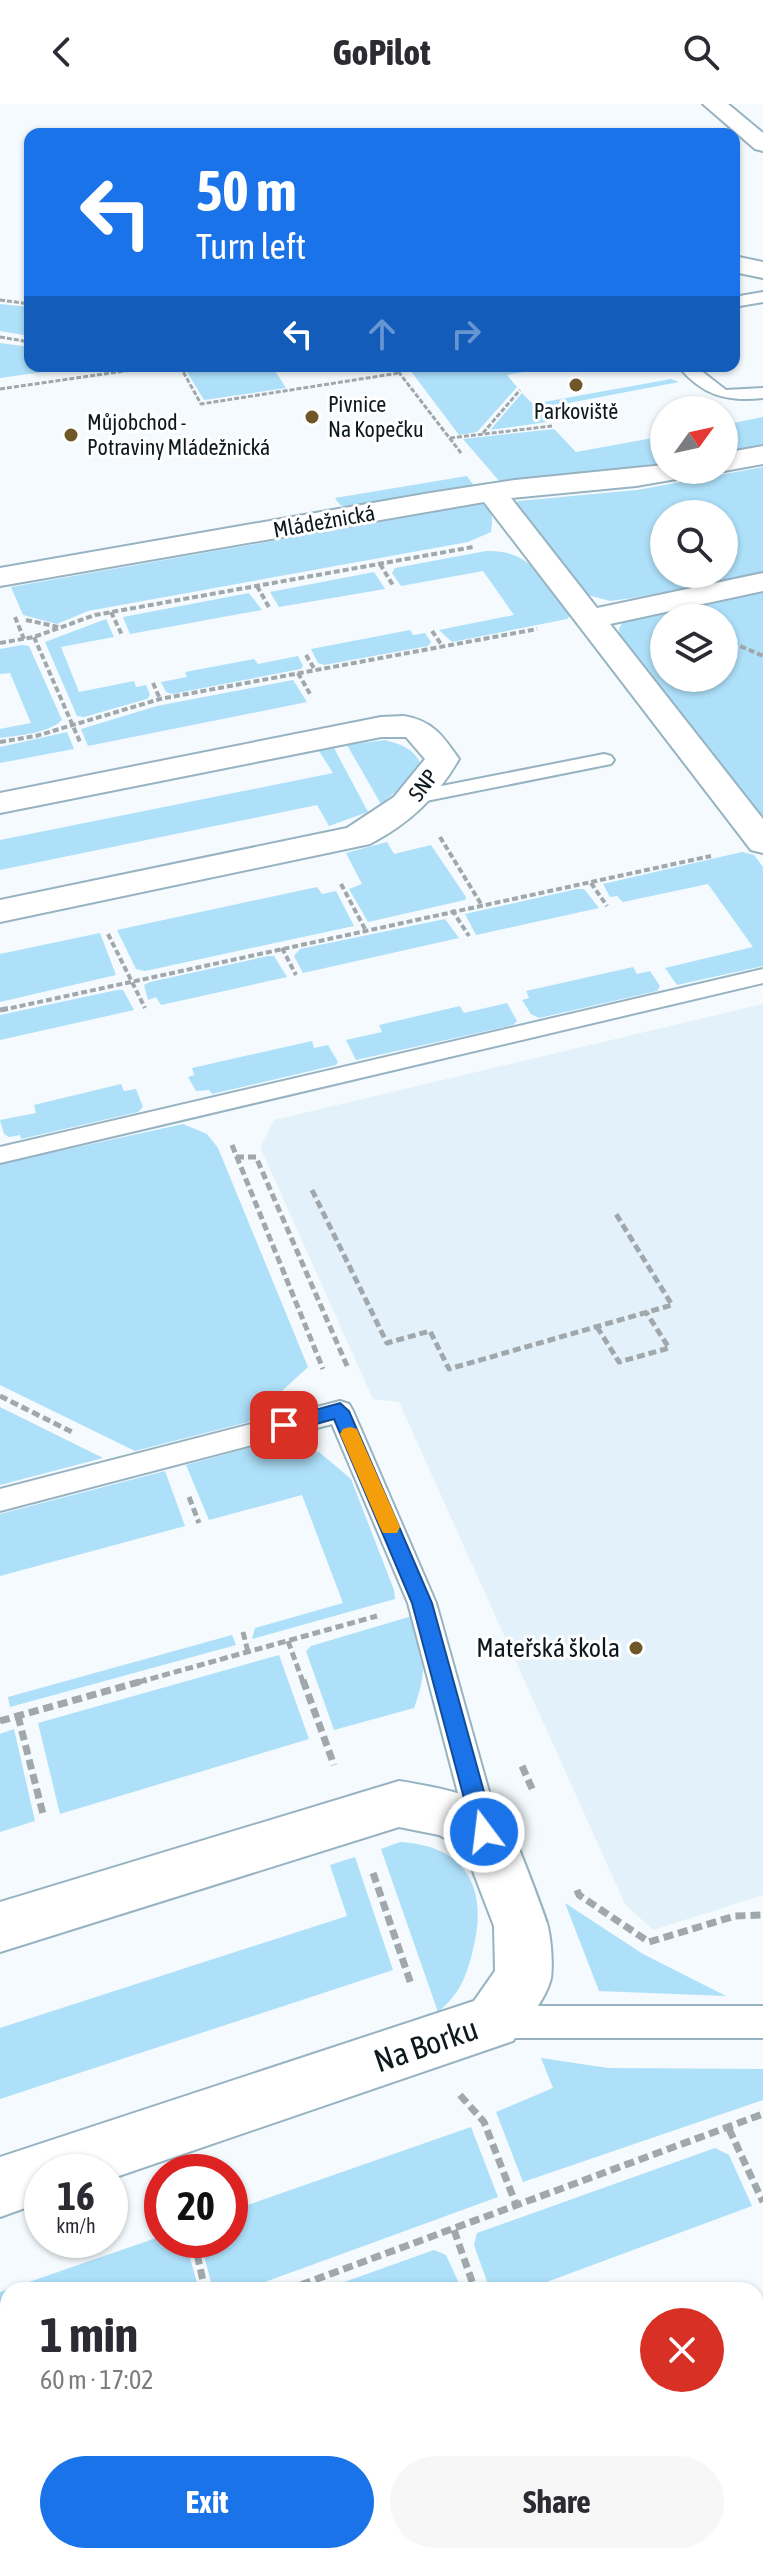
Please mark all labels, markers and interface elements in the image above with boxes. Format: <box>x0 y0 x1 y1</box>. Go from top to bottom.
icon: back <box>40 30 84 74</box>
icon: search <box>679 30 723 74</box>
text: GoPilot <box>332 31 431 73</box>
text: 50 m <box>196 159 297 223</box>
icon: left <box>64 160 168 264</box>
text: Turn left <box>196 225 306 267</box>
icon: left <box>276 312 320 356</box>
icon: ahead <box>360 312 404 356</box>
icon: right <box>444 312 488 356</box>
marker: Parkoviště <box>567 376 585 394</box>
place label: Pivnice Na Kopečku <box>328 391 424 442</box>
north arrow <box>650 396 738 484</box>
map controls <box>650 396 738 692</box>
place label: Parkoviště <box>534 398 618 424</box>
marker: Pivnice Na Kopečku <box>303 408 321 426</box>
place label: Můjobchod - Potraviny Mládežnická <box>87 409 270 460</box>
marker: Můjobchod - Potraviny Mládežnická <box>62 426 80 444</box>
street label: Mládežnická <box>271 499 377 543</box>
button: search <box>650 500 738 588</box>
button: layers <box>650 604 738 692</box>
street label: SNP <box>403 764 443 806</box>
pin <box>250 1391 318 1459</box>
icon: arrive <box>262 1403 306 1447</box>
place label: Mateřská škola <box>476 1633 620 1663</box>
marker: Mateřská škola <box>627 1639 645 1657</box>
position arrow <box>442 1790 526 1874</box>
street label: Na Borku <box>369 2010 483 2079</box>
speed limit sign: 20 <box>144 2154 248 2258</box>
text: 16 <box>57 2173 95 2218</box>
text: km/h <box>56 2214 96 2237</box>
text: 1 min <box>40 2307 138 2362</box>
button: close <box>640 2308 724 2392</box>
text: 60 m · 17:02 <box>40 2365 153 2395</box>
button: Exit <box>40 2456 374 2548</box>
button: Share <box>390 2456 724 2548</box>

